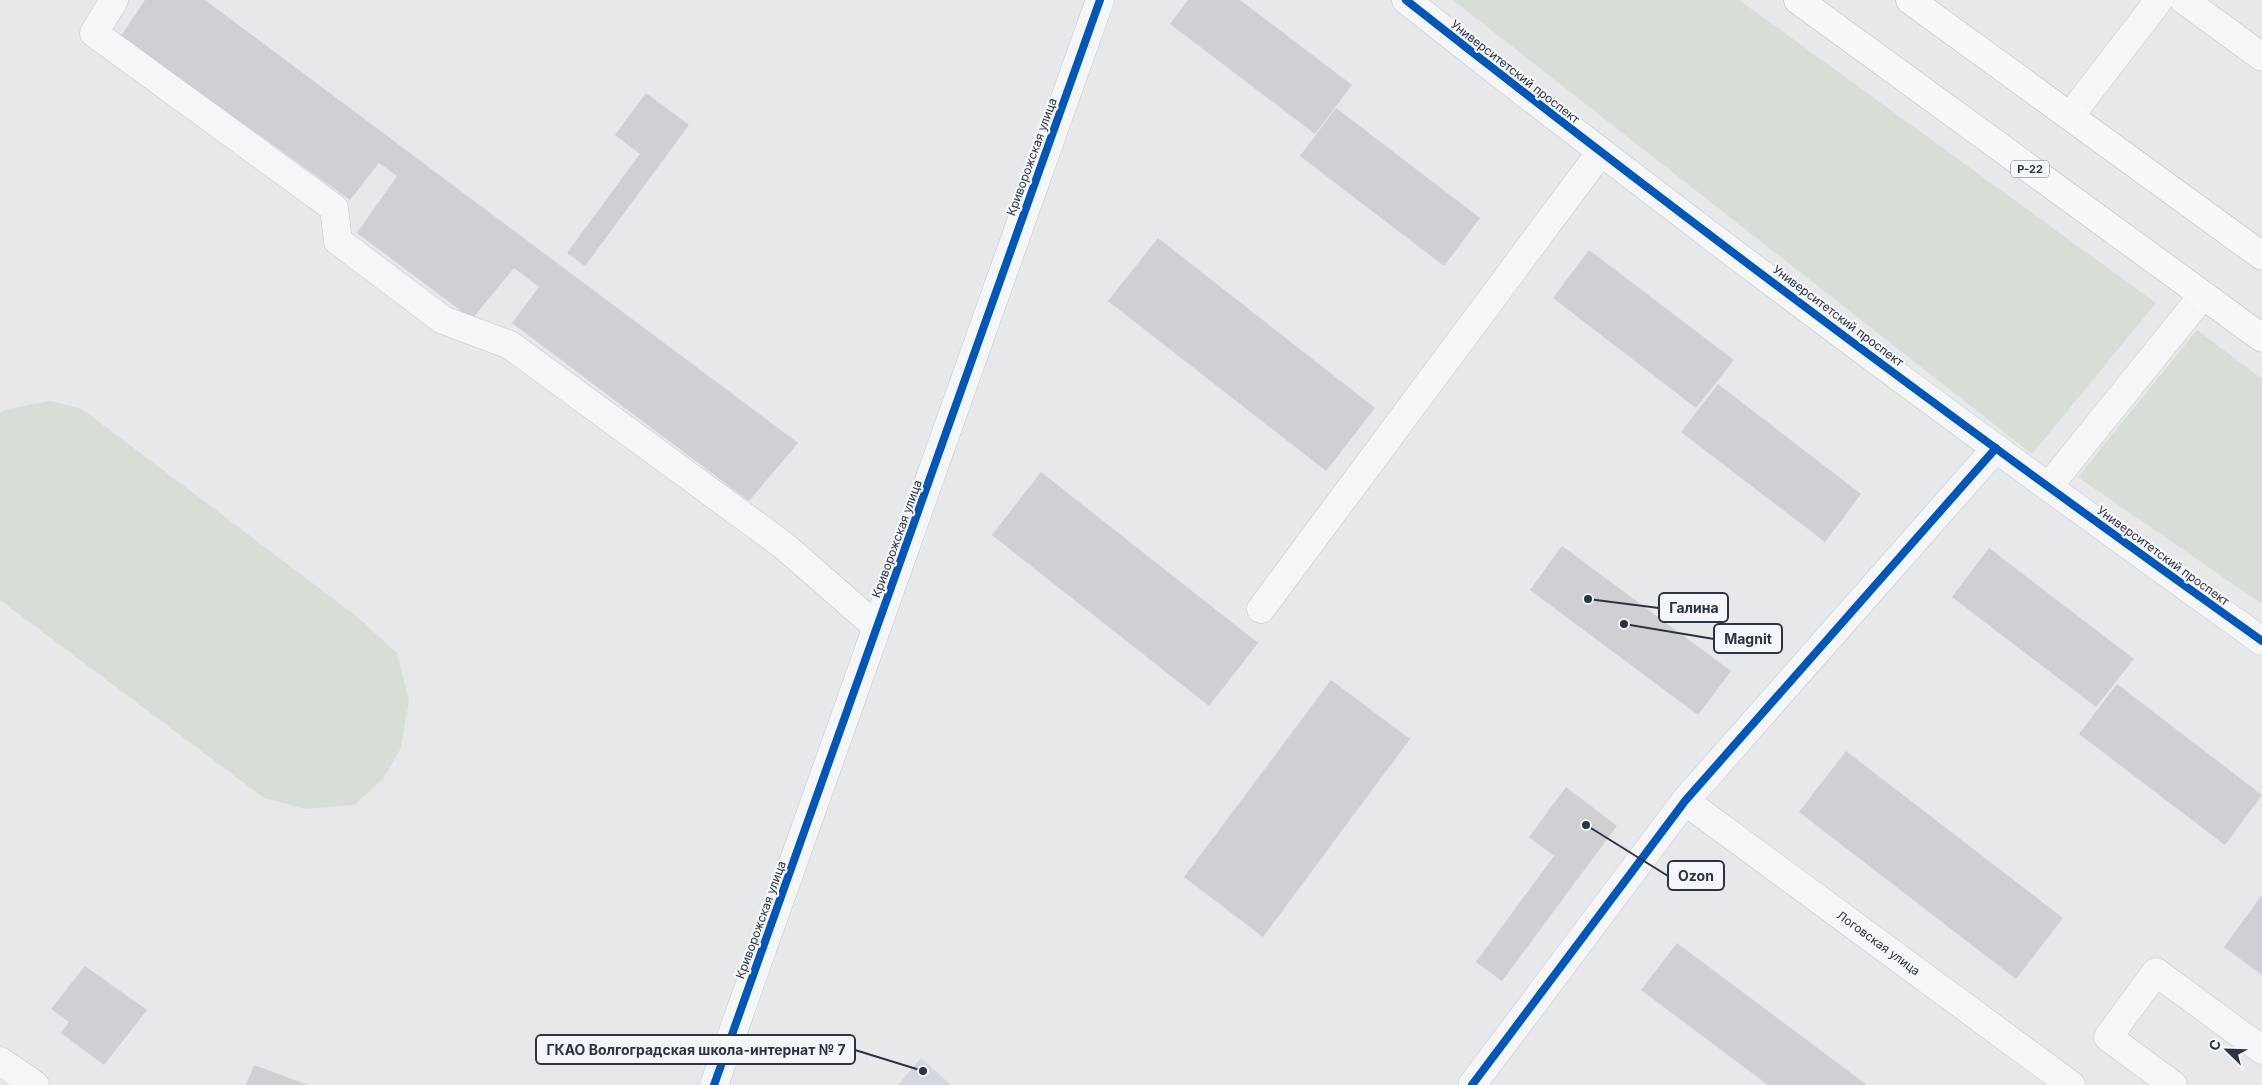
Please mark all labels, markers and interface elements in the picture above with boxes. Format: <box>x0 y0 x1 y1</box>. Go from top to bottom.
street label: Университетский проспект <box>1448 17 1583 127</box>
street label: Криворожская улица <box>1003 96 1060 218</box>
road number: Р-22 <box>2011 160 2049 178</box>
street label: Университетский проспект <box>1770 262 1907 370</box>
street label: Криворожская улица <box>868 478 925 600</box>
street label: Университетский проспект <box>2094 503 2233 609</box>
callout: Галина <box>1659 593 1728 622</box>
text: Галина <box>1669 599 1719 616</box>
callout: Magnit <box>1714 624 1782 653</box>
text: Magnit <box>1724 630 1772 647</box>
street label: Криворожская улица <box>732 859 789 981</box>
callout: Ozon <box>1668 861 1724 890</box>
text: Ozon <box>1678 867 1714 884</box>
street label: Логовская улица <box>1834 907 1923 978</box>
north arrow <box>2202 1025 2252 1075</box>
callout: ГКАО Волгоградская школа-интернат № 7 <box>536 1035 855 1064</box>
text: С <box>2205 1037 2224 1053</box>
text: ГКАО Волгоградская школа-интернат № 7 <box>546 1041 846 1058</box>

